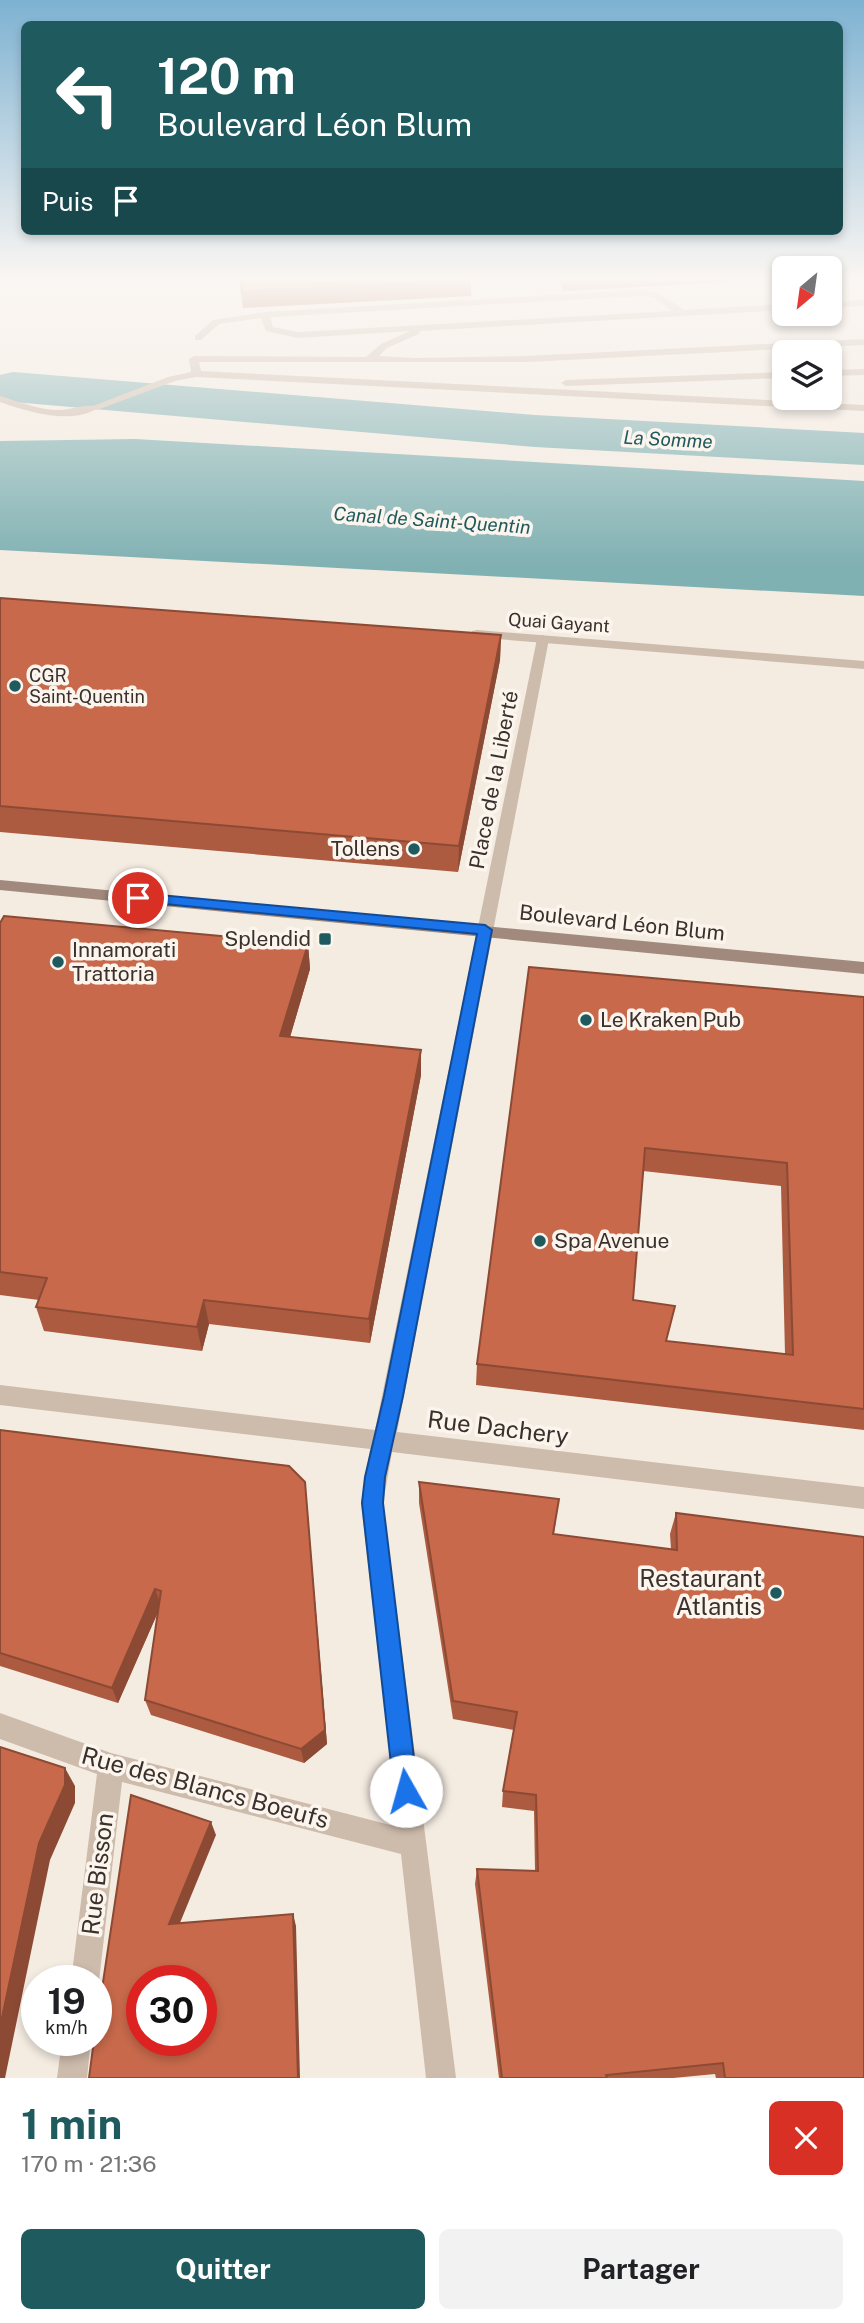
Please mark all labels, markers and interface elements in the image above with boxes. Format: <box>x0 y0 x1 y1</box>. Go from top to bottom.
text: 120 m <box>157 47 296 105</box>
icon: left <box>42 49 133 140</box>
text: Boulevard Léon Blum <box>157 106 472 143</box>
icon: arrive <box>107 182 145 220</box>
text: Puis <box>42 186 93 217</box>
north arrow <box>772 256 842 326</box>
map controls <box>772 256 842 410</box>
button: layers <box>772 340 842 410</box>
water label: La Somme <box>623 426 713 452</box>
water label: Canal de Saint-Quentin <box>333 502 531 538</box>
street label: Quai Gayant <box>507 608 611 637</box>
place label: CGR Saint-Quentin <box>29 665 145 707</box>
marker: CGR Saint-Quentin <box>7 678 23 694</box>
street label: Place de la Liberté <box>464 689 523 871</box>
place label: Tollens <box>331 836 400 861</box>
marker: Tollens <box>406 841 422 857</box>
pin <box>108 868 168 928</box>
icon: arrive <box>119 879 157 917</box>
street label: Boulevard Léon Blum <box>518 899 726 946</box>
place label: Splendid <box>224 926 311 951</box>
marker: Splendid <box>317 931 333 947</box>
place label: Innamorati Trattoria <box>72 937 176 986</box>
marker: Innamorati Trattoria <box>50 954 66 970</box>
place label: Le Kraken Pub <box>600 1007 741 1032</box>
marker: Le Kraken Pub <box>578 1012 594 1028</box>
place label: Spa Avenue <box>554 1228 669 1253</box>
marker: Spa Avenue <box>532 1233 548 1249</box>
street label: Rue Dachery <box>426 1404 570 1450</box>
place label: Restaurant Atlantis <box>639 1564 762 1620</box>
marker: Restaurant Atlantis <box>768 1585 784 1601</box>
street label: Rue des Blancs Boeufs <box>79 1741 332 1834</box>
position arrow <box>369 1754 443 1828</box>
street label: Rue Bisson <box>76 1811 118 1937</box>
speed limit sign: 30 <box>126 1965 217 2056</box>
text: 19 <box>47 1981 86 2022</box>
text: km/h <box>45 2017 88 2038</box>
text: 1 min <box>21 2099 122 2148</box>
button: close <box>769 2101 843 2175</box>
text: 170 m · 21:36 <box>21 2150 157 2177</box>
button: Quitter <box>21 2229 425 2309</box>
button: Partager <box>439 2229 843 2309</box>

